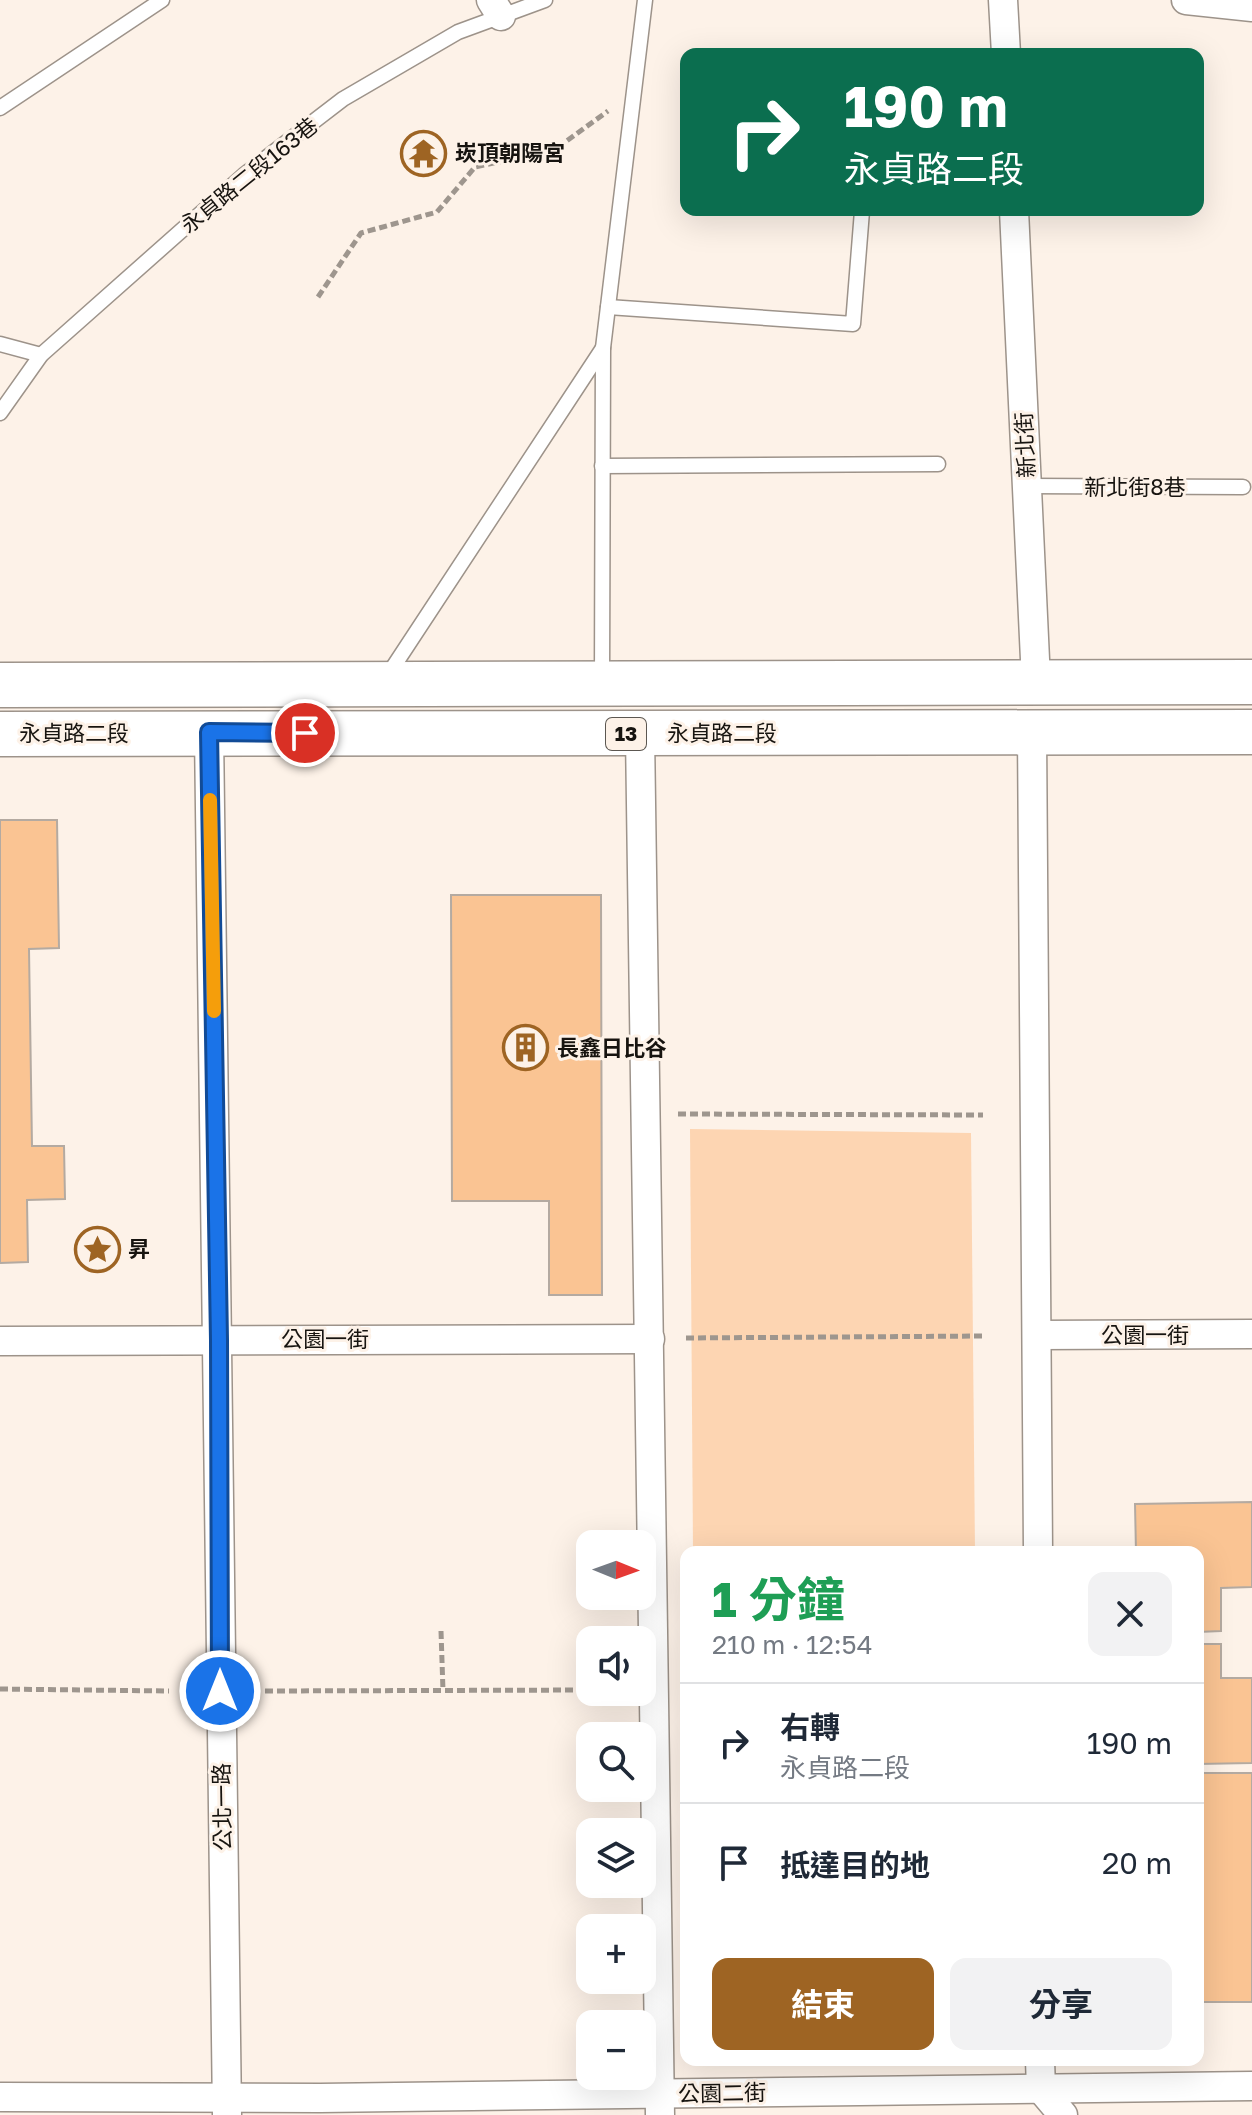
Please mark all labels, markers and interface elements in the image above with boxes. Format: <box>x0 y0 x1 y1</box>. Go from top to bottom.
text: 190 m <box>844 72 1008 139</box>
icon: right <box>712 80 816 184</box>
street label: 永貞路二段163巷 <box>175 111 323 238</box>
temple icon: 崁頂朝陽宮 <box>400 129 448 177</box>
place label: 崁頂朝陽宮 <box>455 139 565 166</box>
text: 永貞路二段 <box>844 147 1024 190</box>
street label: 新北街 <box>1009 411 1040 479</box>
street label: 新北街8巷 <box>1084 473 1186 500</box>
pin <box>271 699 339 767</box>
icon: arrive <box>283 711 327 755</box>
road number: 13 <box>606 718 646 750</box>
street label: 永貞路二段 <box>19 719 129 746</box>
street label: 永貞路二段 <box>667 719 777 746</box>
building icon: 長鑫日比谷 <box>502 1024 550 1072</box>
place label: 長鑫日比谷 <box>557 1034 667 1061</box>
place icon: 昇 <box>73 1225 121 1273</box>
place label: 昇 <box>128 1235 150 1262</box>
street label: 公園一街 <box>1101 1321 1189 1348</box>
street label: 公園一街 <box>281 1325 369 1352</box>
north arrow <box>576 1530 656 1610</box>
map controls <box>576 1530 656 2090</box>
text: 1 分鐘 <box>712 1570 845 1628</box>
button: close <box>1088 1572 1172 1656</box>
button: sound <box>576 1626 656 1706</box>
text: 210 m · 12:54 <box>712 1629 873 1660</box>
position arrow <box>178 1649 262 1733</box>
text: 右轉 <box>780 1709 840 1745</box>
icon: right <box>712 1721 756 1765</box>
button: search <box>576 1722 656 1802</box>
text: 190 m <box>1087 1725 1172 1761</box>
text: 永貞路二段 <box>780 1752 910 1783</box>
street label: 公北一路 <box>207 1763 236 1851</box>
button: layers <box>576 1818 656 1898</box>
icon: arrive <box>712 1841 756 1885</box>
text: 20 m <box>1102 1845 1172 1881</box>
text: 抵達目的地 <box>780 1847 930 1883</box>
button: + <box>576 1914 656 1994</box>
button: 結束 <box>712 1958 934 2050</box>
button: 分享 <box>950 1958 1172 2050</box>
button: − <box>576 2010 656 2090</box>
street label: 公園二街 <box>678 2078 766 2107</box>

